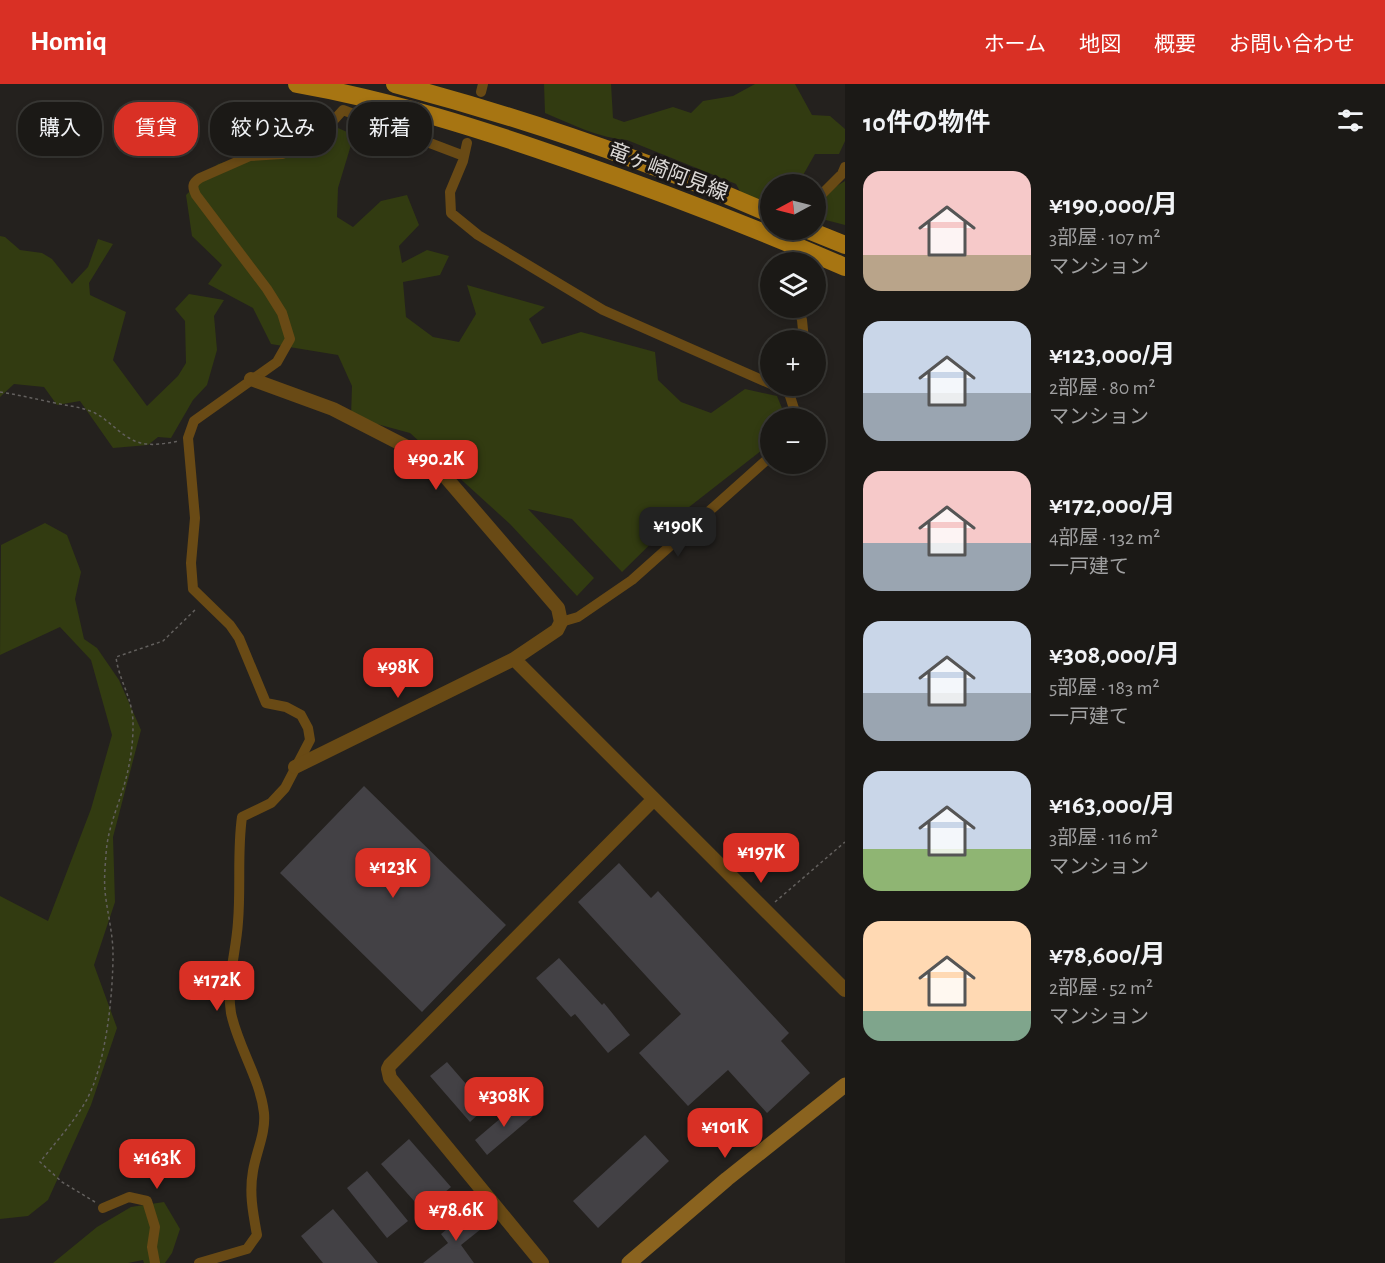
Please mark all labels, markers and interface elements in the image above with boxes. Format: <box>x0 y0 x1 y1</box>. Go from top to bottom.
text: Homiq <box>30 28 107 56</box>
text: ホーム <box>984 34 1046 55</box>
text: 地図 <box>1079 34 1121 55</box>
text: 概要 <box>1154 34 1196 55</box>
text: お問い合わせ <box>1229 34 1355 55</box>
chip: 購入 <box>18 102 102 156</box>
chip: 賃貸 <box>114 102 198 156</box>
chip: 絞り込み <box>210 102 336 156</box>
chip: 新着 <box>348 102 432 156</box>
icon: filters <box>1334 104 1367 137</box>
text: 10件の物件 <box>863 110 990 136</box>
street label: 竜ヶ崎阿見線 <box>605 139 731 204</box>
north arrow <box>760 174 826 240</box>
map controls <box>760 174 826 474</box>
text: ¥190,000/月 <box>1049 192 1178 218</box>
icon: home <box>911 195 983 267</box>
text: 3部屋 · 107 m² <box>1049 228 1160 248</box>
button: layers <box>760 252 826 318</box>
text: マンション <box>1049 257 1149 277</box>
button: + <box>760 330 826 396</box>
text: ¥123,000/月 <box>1049 342 1175 368</box>
icon: home <box>911 345 983 417</box>
text: 2部屋 · 80 m² <box>1049 378 1156 398</box>
text: マンション <box>1049 407 1149 427</box>
button: − <box>760 408 826 474</box>
pin: ¥90.2K <box>387 440 485 491</box>
text: ¥90.2K <box>408 449 464 469</box>
text: ¥172,000/月 <box>1049 492 1176 518</box>
icon: home <box>911 495 983 567</box>
pin: ¥190K <box>636 507 720 558</box>
text: ¥190K <box>653 516 703 536</box>
text: 4部屋 · 132 m² <box>1049 528 1160 548</box>
text: 一戸建て <box>1049 557 1129 577</box>
text: ¥308,000/月 <box>1049 642 1180 668</box>
icon: home <box>911 645 983 717</box>
pin: ¥98K <box>362 648 434 699</box>
text: ¥98K <box>377 657 419 677</box>
text: 5部屋 · 183 m² <box>1049 678 1159 698</box>
text: 一戸建て <box>1049 707 1129 727</box>
text: ¥163,000/月 <box>1049 792 1176 818</box>
icon: home <box>911 795 983 867</box>
text: 3部屋 · 116 m² <box>1049 828 1158 848</box>
pin: ¥197K <box>719 833 803 884</box>
text: ¥197K <box>737 842 785 862</box>
pin: ¥123K <box>351 848 435 899</box>
text: ¥123K <box>369 857 417 877</box>
text: マンション <box>1049 857 1149 877</box>
text: ¥78,600/月 <box>1049 942 1166 968</box>
icon: home <box>911 945 983 1017</box>
pin: ¥172K <box>175 961 259 1012</box>
text: ¥172K <box>193 970 241 990</box>
text: 2部屋 · 52 m² <box>1049 978 1153 998</box>
text: マンション <box>1049 1007 1149 1027</box>
pin: ¥308K <box>462 1077 546 1128</box>
text: ¥308K <box>478 1086 530 1106</box>
pin: ¥101K <box>683 1108 767 1159</box>
text: ¥101K <box>701 1117 749 1137</box>
pin: ¥163K <box>115 1139 199 1190</box>
text: ¥163K <box>133 1148 181 1168</box>
pin: ¥78.6K <box>407 1191 505 1242</box>
text: ¥78.6K <box>429 1200 483 1220</box>

